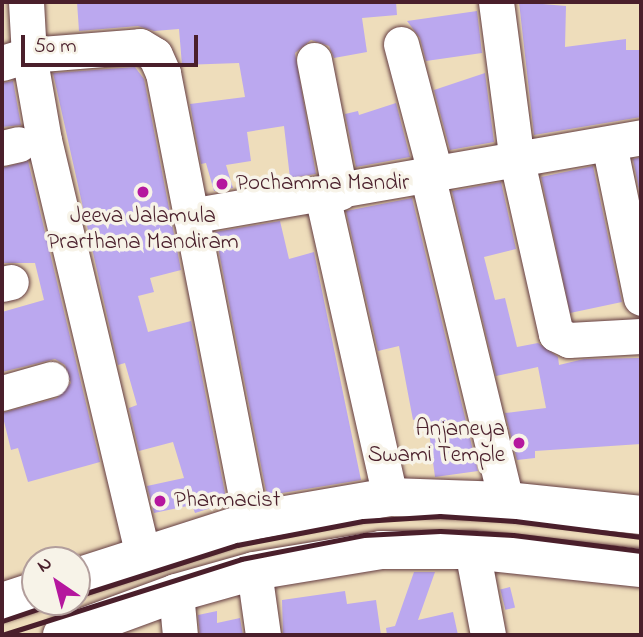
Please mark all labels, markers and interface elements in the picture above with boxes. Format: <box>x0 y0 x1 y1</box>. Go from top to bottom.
scale bar <box>24 21 201 65</box>
text: 50 m <box>34 32 77 62</box>
place label: Pochamma Mandir <box>236 170 409 198</box>
marker: Pochamma Mandir <box>214 176 230 192</box>
marker: Jeeva Jalamula Prarthana Mandiram <box>135 184 151 200</box>
place label: Jeeva Jalamula Prarthana Mandiram <box>47 203 239 257</box>
place label: Anjaneya Swami Temple <box>368 416 505 470</box>
marker: Anjaneya Swami Temple <box>511 435 527 451</box>
place label: Pharmacist <box>174 487 280 515</box>
marker: Pharmacist <box>152 493 168 509</box>
north arrow <box>21 546 91 616</box>
text: N <box>32 550 58 580</box>

